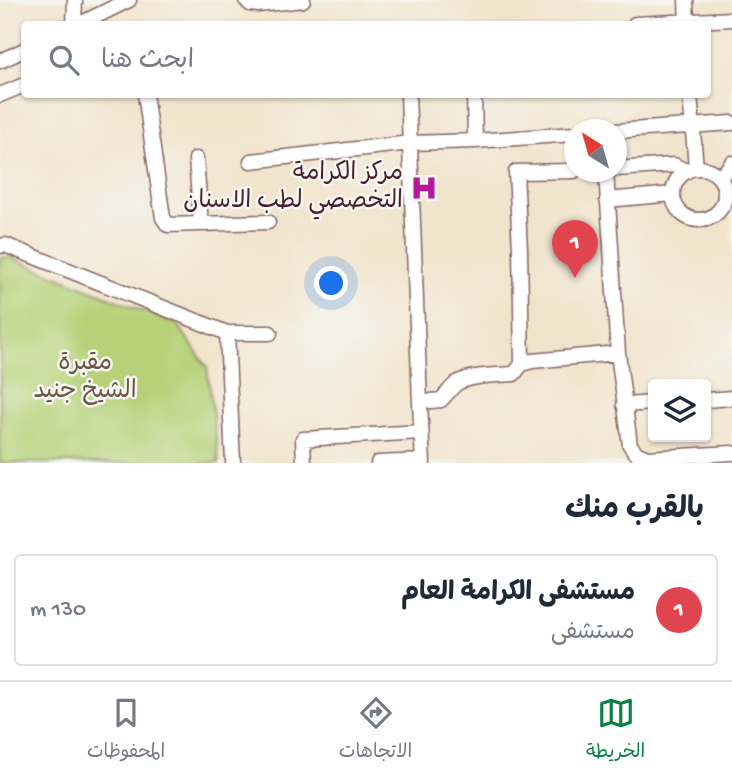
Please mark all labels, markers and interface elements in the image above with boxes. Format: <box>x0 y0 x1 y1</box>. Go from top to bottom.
search box <box>21 21 711 98</box>
icon: search <box>45 41 83 79</box>
text: ابحث هنا <box>101 47 194 78</box>
north arrow <box>564 119 627 182</box>
place label: مركز الكرامة التخصصي لطب الاسنان <box>183 160 403 220</box>
hospital icon: مركز الكرامة التخصصي لطب الاسنان <box>409 173 439 203</box>
pin: 1 <box>552 220 598 278</box>
your location <box>314 266 348 300</box>
park label: مقبرة الشيخ جنيد <box>33 350 137 407</box>
map controls <box>648 379 711 442</box>
button: layers <box>648 379 711 442</box>
text: بالقرب منك <box>565 494 704 529</box>
text: مستشفى الكرامة العام <box>401 579 635 610</box>
text: 130 m <box>30 597 86 624</box>
text: 1 <box>674 597 684 624</box>
text: مستشفى <box>551 620 635 647</box>
tab: المحفوظات <box>87 694 165 767</box>
tab: الاتجاهات <box>339 694 412 767</box>
tab: الخريطة <box>586 694 645 767</box>

